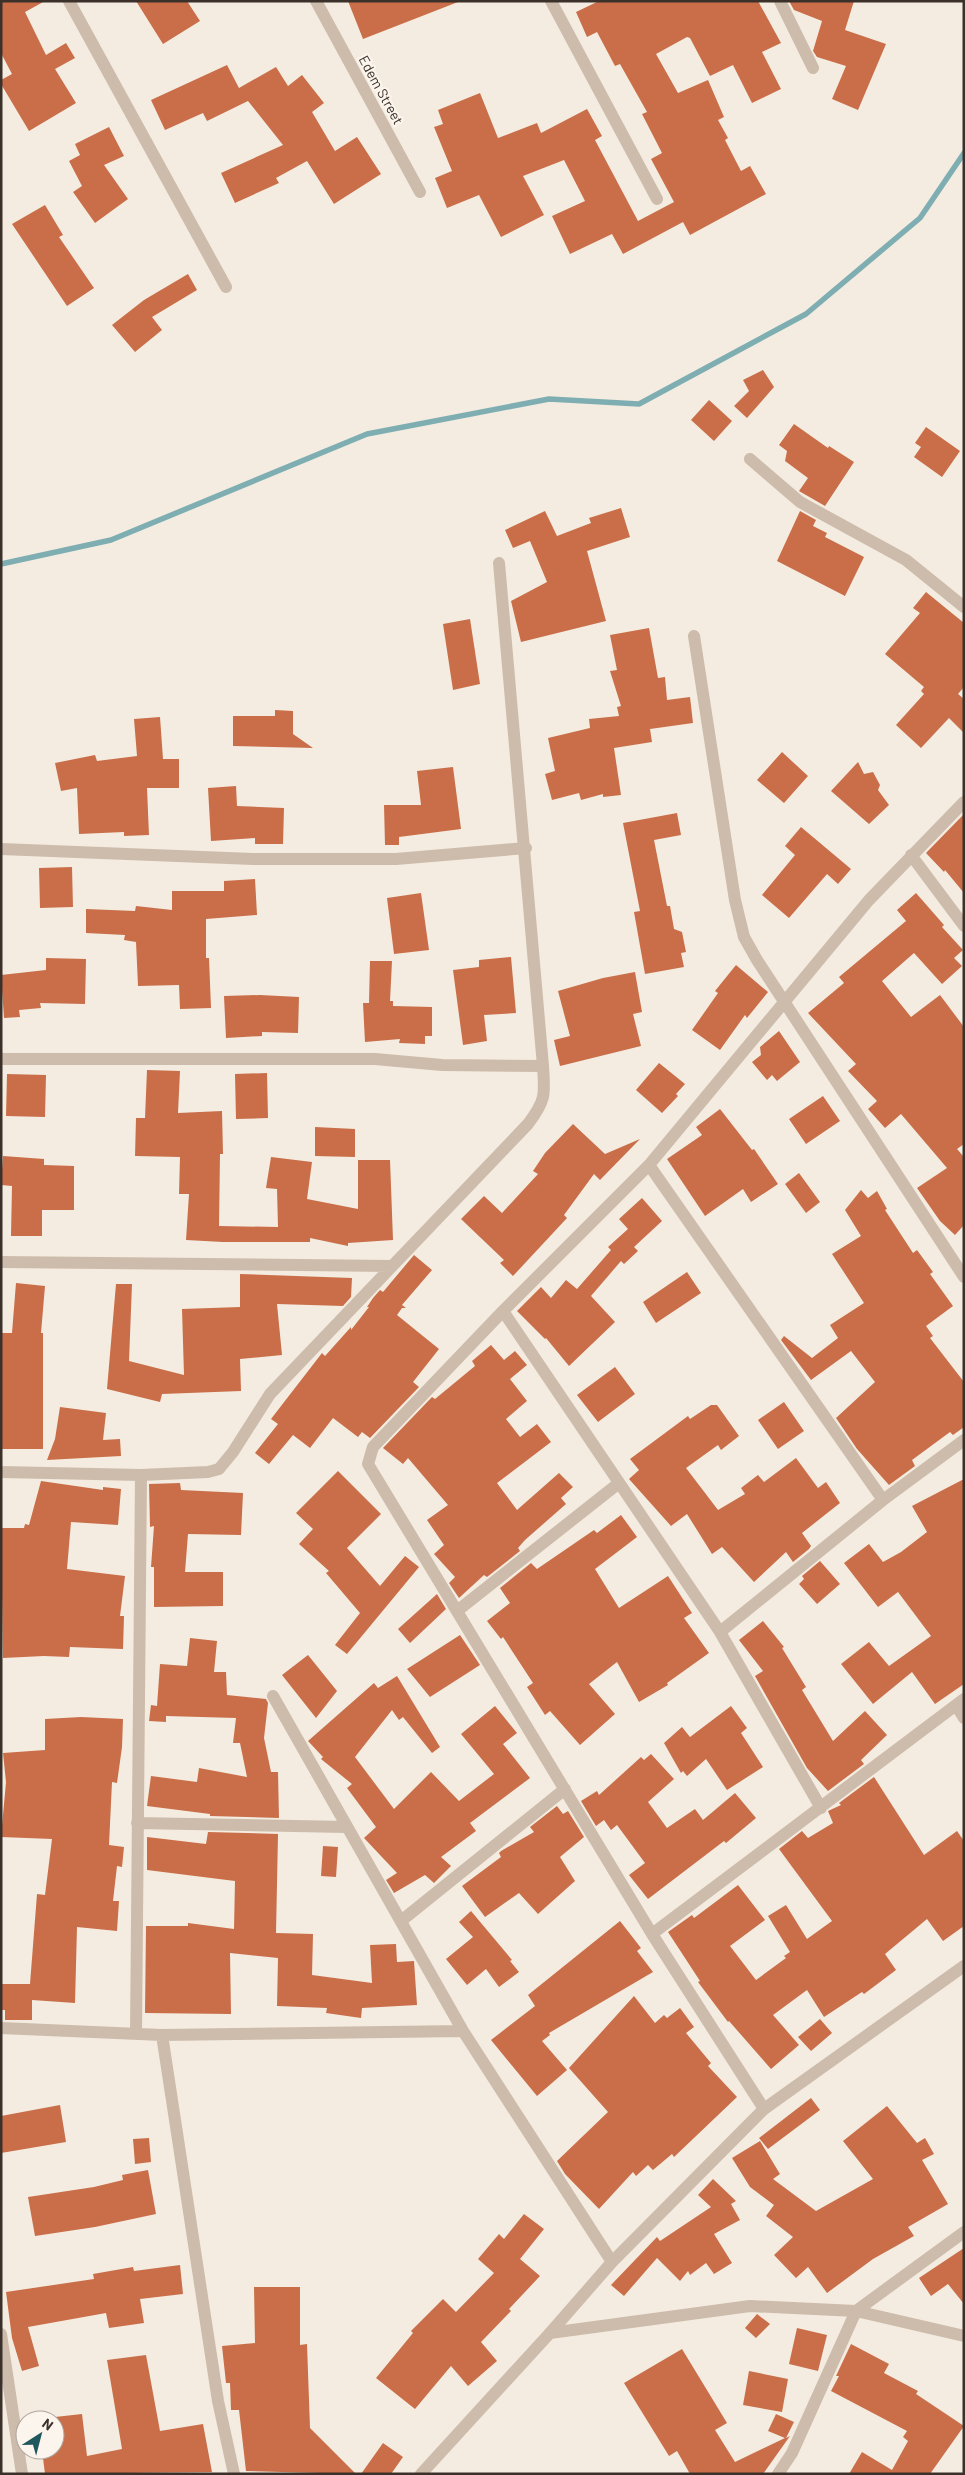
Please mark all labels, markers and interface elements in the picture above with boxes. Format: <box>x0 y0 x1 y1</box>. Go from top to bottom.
street label: Edem Street <box>356 52 407 127</box>
north arrow <box>15 2410 65 2460</box>
text: N <box>39 2414 57 2434</box>

